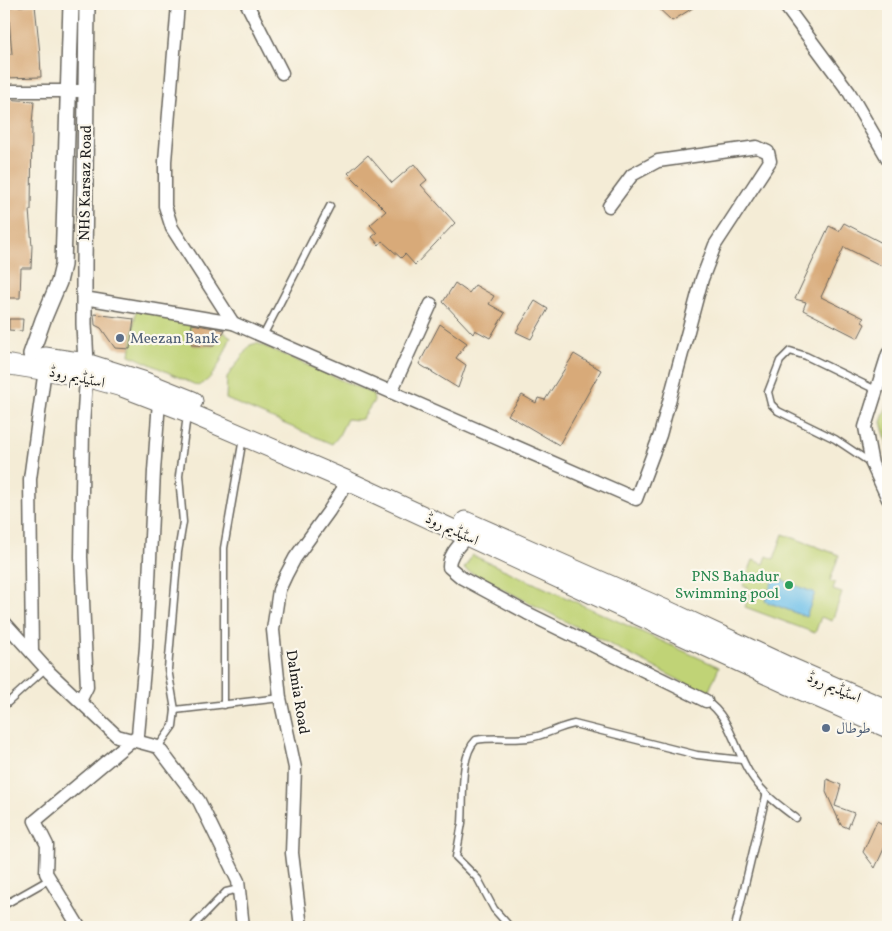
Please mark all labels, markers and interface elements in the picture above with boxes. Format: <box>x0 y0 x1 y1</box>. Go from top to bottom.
street label: NHS Karsaz Road <box>75 125 98 241</box>
place label: Meezan Bank <box>130 329 219 350</box>
marker: Meezan Bank <box>114 332 126 344</box>
street label: اسٹیڈیم روڈ <box>47 362 107 396</box>
street label: اسٹیڈیم روڈ <box>421 509 482 553</box>
place label: PNS Bahadur Swimming pool <box>675 567 779 605</box>
marker: PNS Bahadur Swimming pool <box>783 579 795 591</box>
street label: Dalmia Road <box>279 649 314 736</box>
street label: اسٹیڈیم روڈ <box>803 668 864 710</box>
place label: طوطال <box>836 719 871 740</box>
marker: طوطال <box>820 722 832 734</box>

